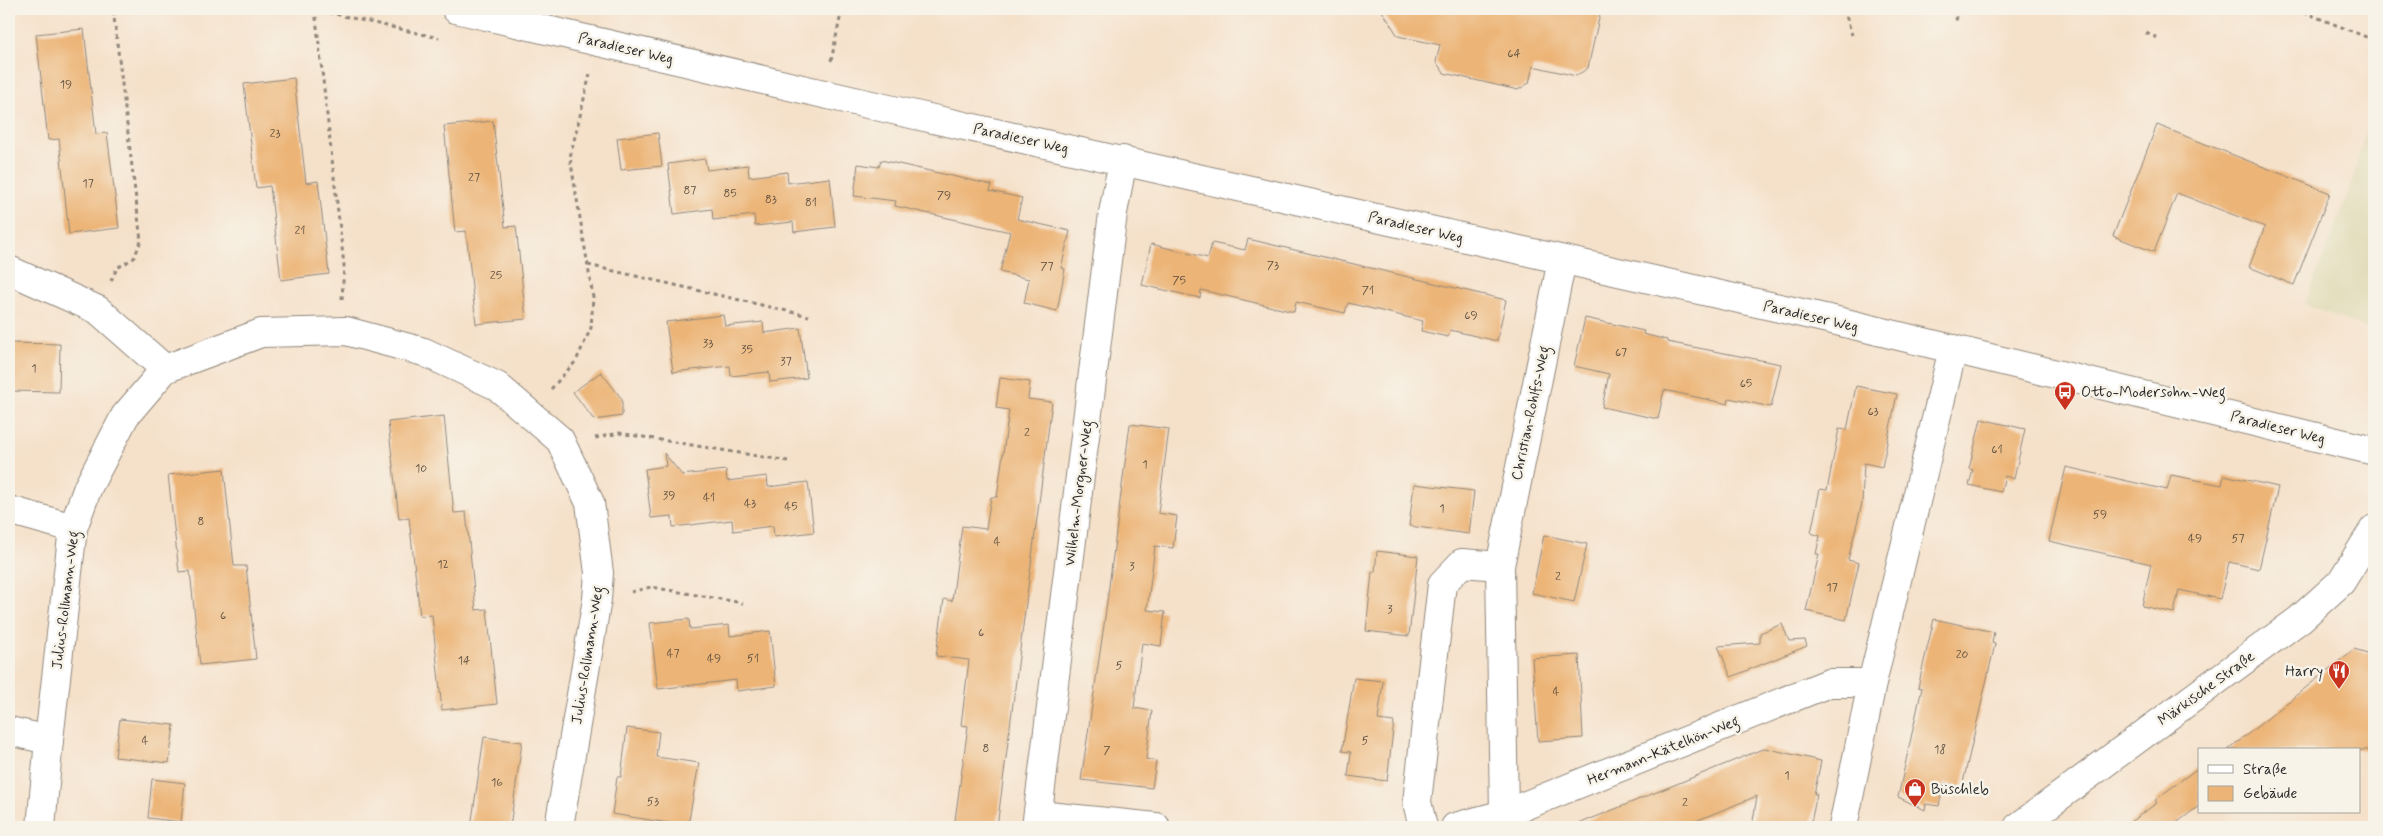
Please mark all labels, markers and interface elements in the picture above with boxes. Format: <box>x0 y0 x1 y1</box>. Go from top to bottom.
street label: Paradieser Weg <box>576 28 675 70</box>
house number: 64 <box>1507 46 1521 62</box>
house number: 19 <box>60 77 72 93</box>
street label: Paradieser Weg <box>971 119 1070 159</box>
house number: 23 <box>270 126 280 142</box>
house number: 27 <box>468 170 480 186</box>
house number: 17 <box>82 176 94 192</box>
house number: 87 <box>684 183 696 199</box>
house number: 85 <box>723 186 737 202</box>
house number: 79 <box>937 188 951 204</box>
house number: 83 <box>765 192 777 208</box>
house number: 81 <box>805 195 817 211</box>
street label: Paradieser Weg <box>1366 207 1465 249</box>
house number: 21 <box>294 223 306 239</box>
house number: 73 <box>1267 258 1279 274</box>
house number: 77 <box>1040 259 1054 275</box>
house number: 25 <box>490 268 502 284</box>
house number: 75 <box>1172 273 1186 289</box>
house number: 71 <box>1362 283 1374 299</box>
street label: Paradieser Weg <box>1761 296 1860 338</box>
house number: 69 <box>1464 308 1478 324</box>
house number: 33 <box>703 336 713 352</box>
house number: 35 <box>741 342 753 358</box>
street label: Christian-Rohlfs-Weg <box>1507 344 1556 483</box>
house number: 67 <box>1615 345 1627 361</box>
house number: 37 <box>780 354 792 370</box>
house number: 1 <box>31 361 37 377</box>
house number: 65 <box>1740 376 1752 392</box>
bus stop icon: Otto-Modersohn-Weg <box>2053 380 2077 411</box>
place label: Otto-Modersohn-Weg <box>2081 383 2226 404</box>
house number: 63 <box>1867 404 1879 420</box>
street label: Paradieser Weg <box>2228 407 2327 449</box>
street label: Wilhelm-Morgner-Weg <box>1060 419 1099 567</box>
house number: 2 <box>1024 425 1030 441</box>
house number: 61 <box>1991 442 2003 458</box>
house number: 1 <box>1142 457 1148 473</box>
house number: 10 <box>415 461 427 477</box>
house number: 39 <box>663 488 675 504</box>
house number: 41 <box>703 490 715 506</box>
house number: 43 <box>744 496 756 512</box>
house number: 45 <box>784 499 798 515</box>
house number: 1 <box>1439 501 1445 517</box>
house number: 59 <box>2093 507 2107 523</box>
house number: 8 <box>198 514 204 530</box>
street label: Julius-Rollmann-Weg <box>48 530 85 671</box>
house number: 49 <box>2188 531 2202 547</box>
house number: 57 <box>2231 531 2245 547</box>
house number: 4 <box>994 534 1001 550</box>
house number: 12 <box>437 557 449 573</box>
house number: 3 <box>1129 559 1135 575</box>
house number: 2 <box>1555 569 1561 585</box>
house number: 17 <box>1826 580 1838 596</box>
street label: Julius-Rollmann-Weg <box>567 585 610 726</box>
house number: 3 <box>1387 602 1393 618</box>
house number: 6 <box>220 608 226 624</box>
house number: 6 <box>978 625 984 641</box>
house number: 47 <box>666 646 680 662</box>
house number: 20 <box>1956 647 1969 663</box>
street label: Märkische Straße <box>2154 647 2259 731</box>
house number: 49 <box>707 651 721 667</box>
house number: 51 <box>747 651 759 667</box>
house number: 14 <box>458 653 470 669</box>
house number: 5 <box>1115 658 1123 674</box>
restaurant icon: Harry <box>2327 659 2351 690</box>
place label: Harry <box>2285 662 2323 682</box>
house number: 4 <box>1553 684 1560 700</box>
street label: Hermann-Kätelhön-Weg <box>1585 711 1743 791</box>
house number: 4 <box>142 733 149 749</box>
house number: 5 <box>1361 733 1369 749</box>
house number: 8 <box>983 741 989 757</box>
house number: 18 <box>1934 742 1946 758</box>
house number: 7 <box>1103 743 1111 759</box>
legend <box>2198 748 2360 814</box>
text: Straße <box>2243 760 2287 780</box>
house number: 1 <box>1784 768 1790 784</box>
house number: 16 <box>491 775 503 791</box>
shop icon: Büschleb <box>1903 777 1927 808</box>
place label: Büschleb <box>1931 780 1989 800</box>
text: Gebäude <box>2243 784 2297 804</box>
house number: 53 <box>647 794 659 810</box>
house number: 2 <box>1682 795 1688 811</box>

